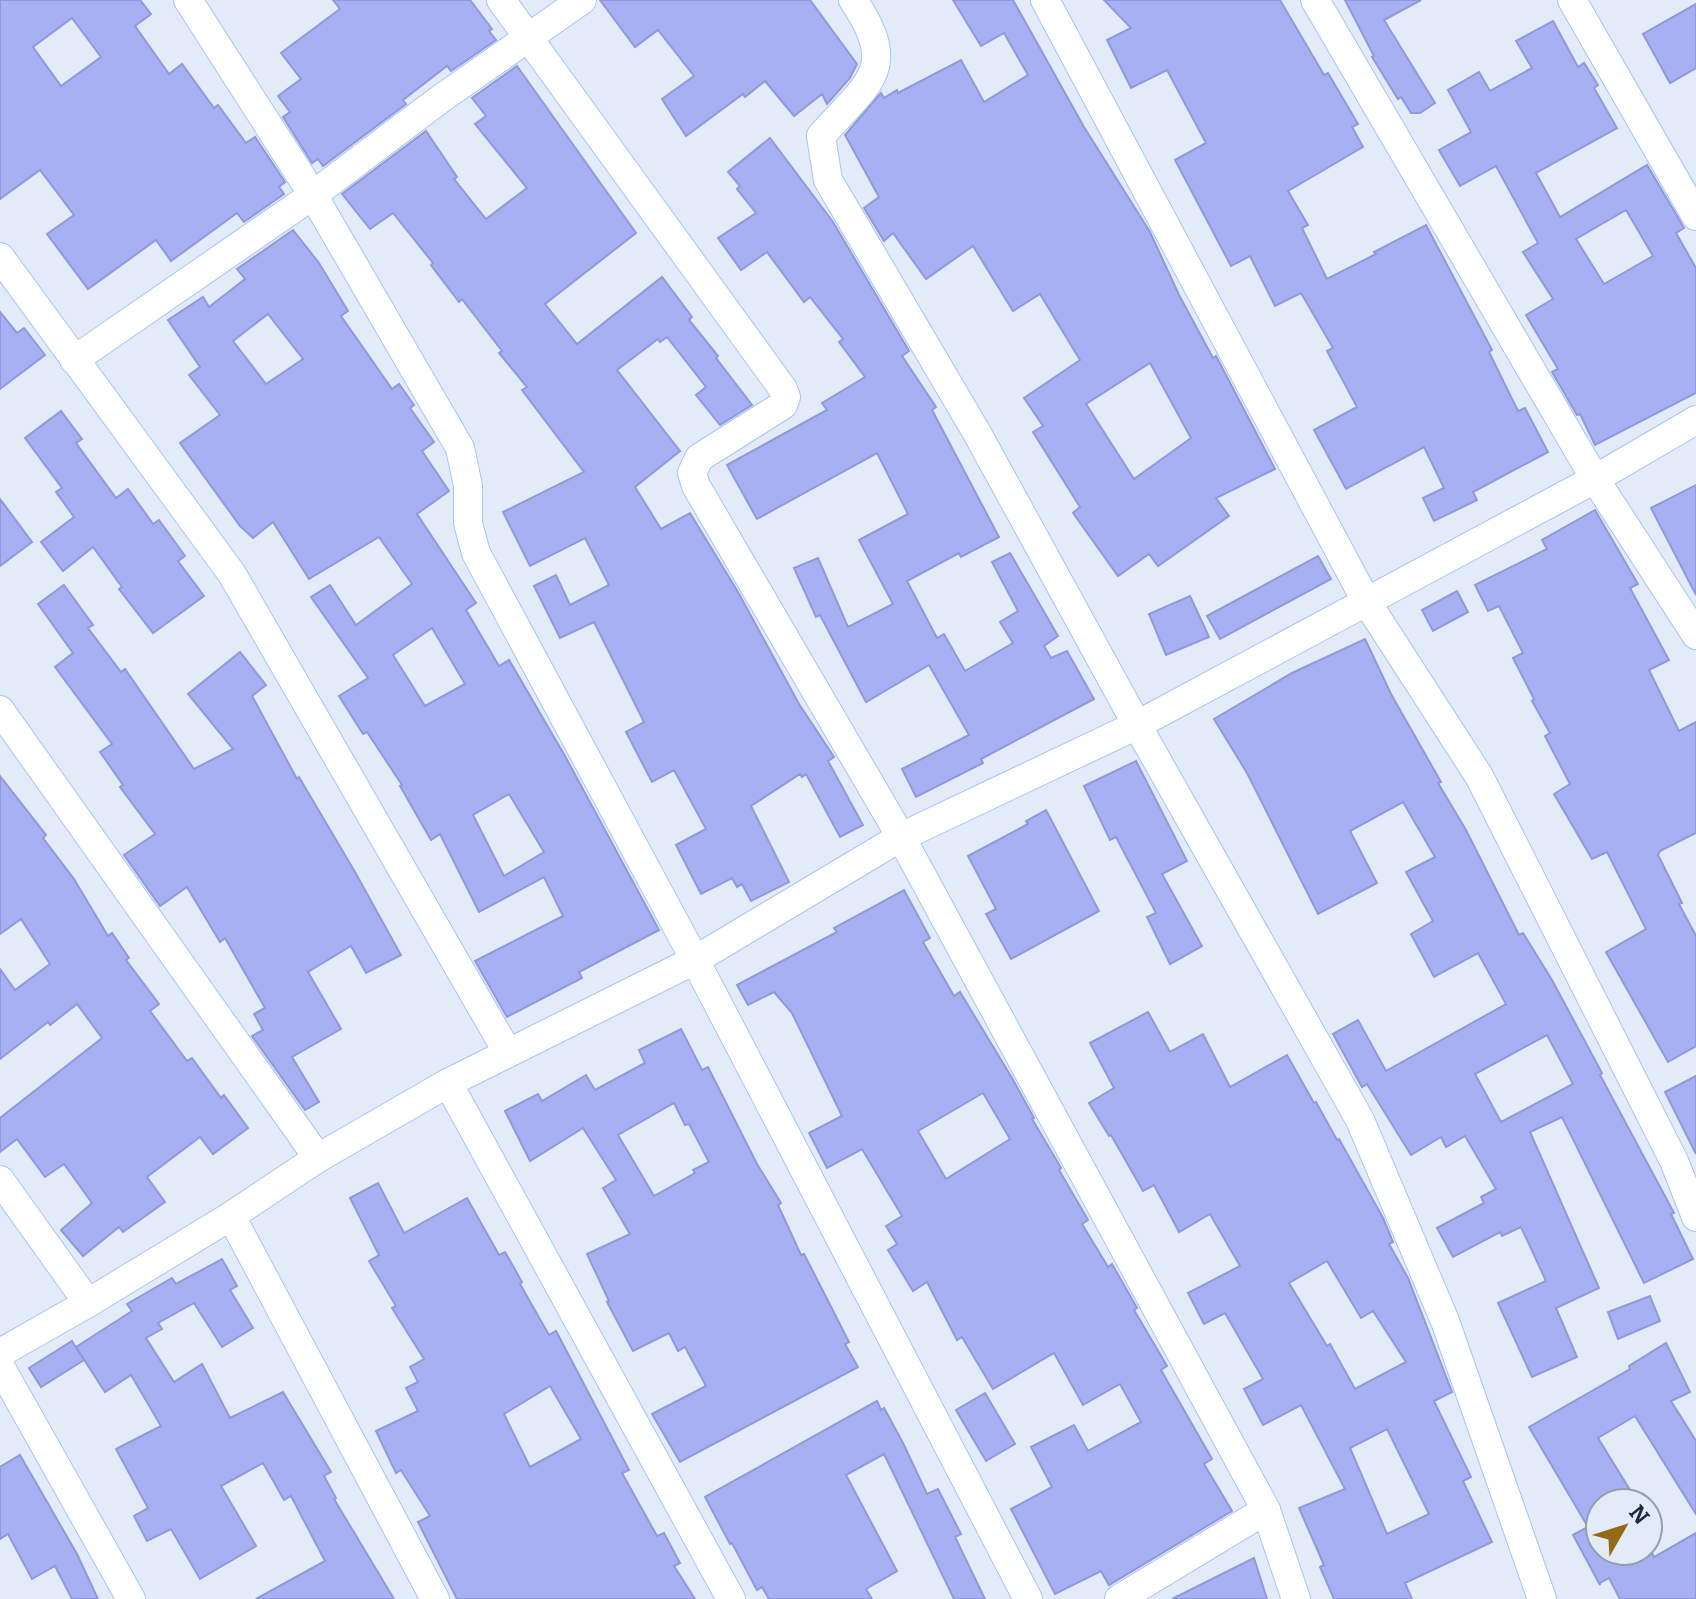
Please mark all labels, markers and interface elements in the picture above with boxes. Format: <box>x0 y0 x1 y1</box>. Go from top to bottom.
north arrow <box>1584 1487 1664 1567</box>
text: N <box>1623 1500 1655 1530</box>

